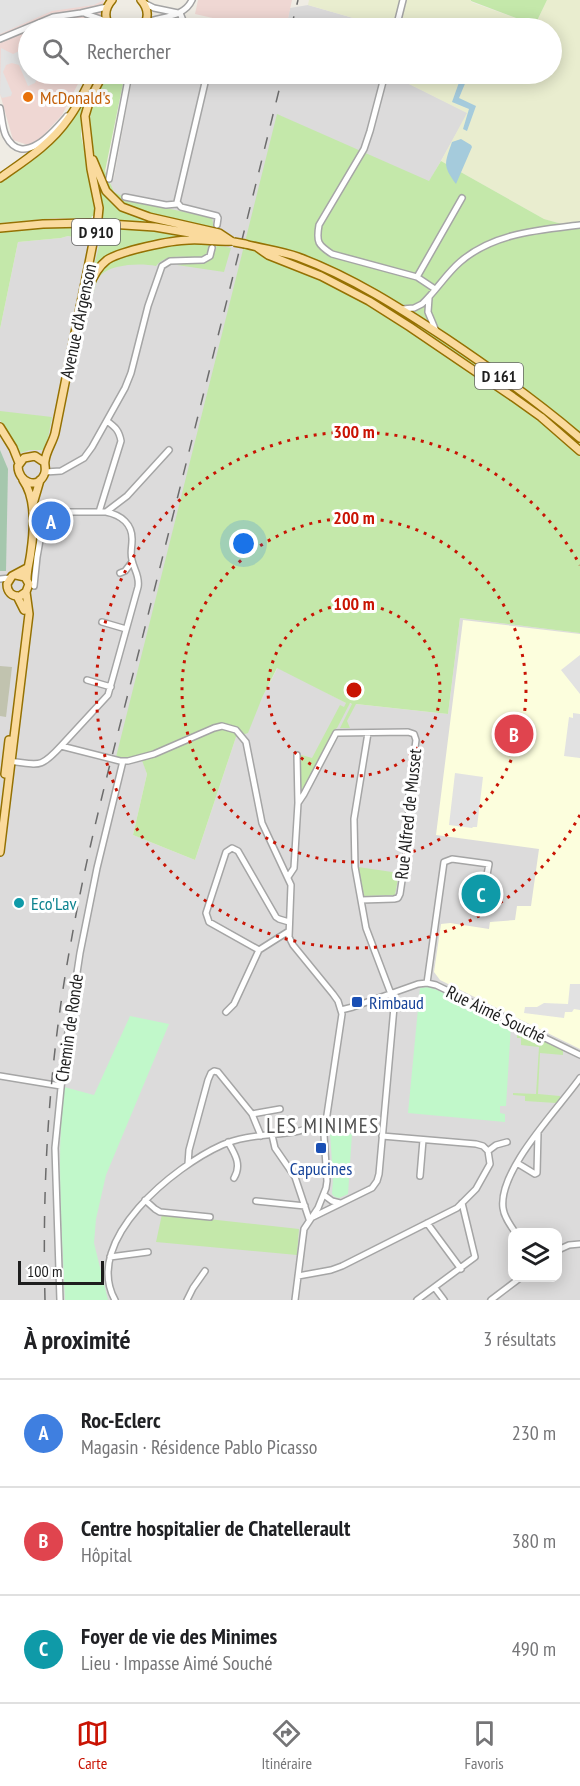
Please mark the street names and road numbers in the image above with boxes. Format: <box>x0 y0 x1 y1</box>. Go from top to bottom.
road number: D 910 <box>72 219 120 245</box>
street label: Avenue d'Argenson <box>55 261 101 381</box>
road number: D 161 <box>475 363 523 389</box>
street label: Rue Alfred de Musset <box>390 747 426 881</box>
street label: Chemin de Ronde <box>50 973 88 1083</box>
street label: Rue Aimé Souché <box>443 980 549 1048</box>

